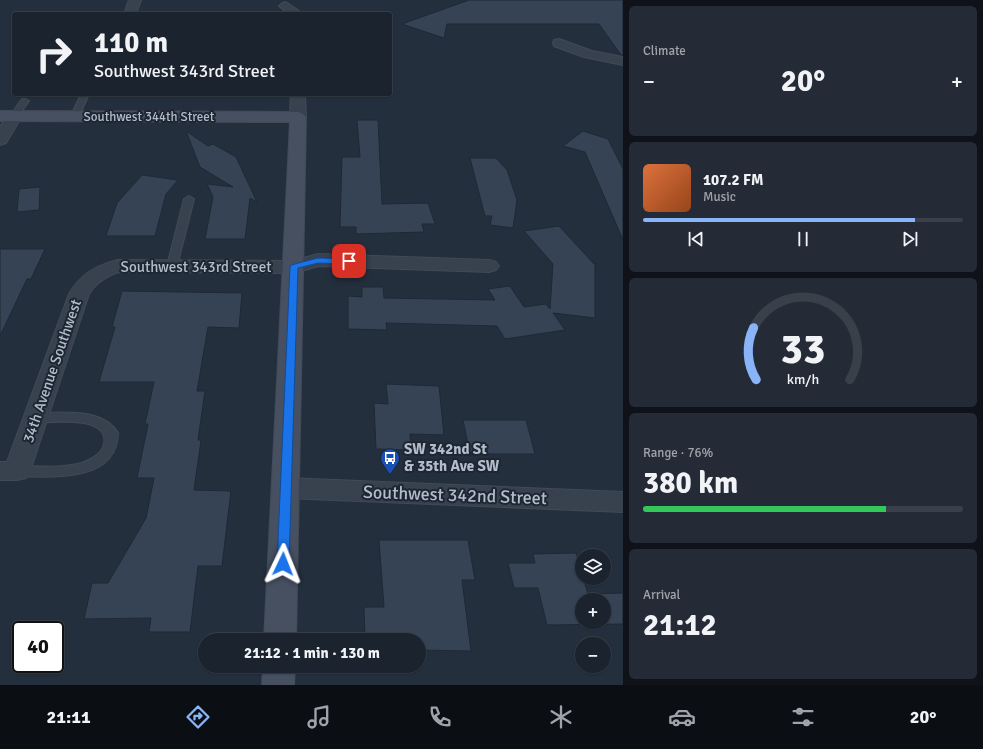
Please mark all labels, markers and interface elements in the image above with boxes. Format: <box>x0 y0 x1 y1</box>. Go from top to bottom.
text: 110 m <box>94 26 168 60</box>
icon: right <box>28 28 80 80</box>
text: Climate <box>643 43 686 59</box>
text: Southwest 343rd Street <box>94 60 275 82</box>
text: 20° <box>781 63 825 100</box>
text: − <box>643 68 655 95</box>
text: + <box>951 68 963 95</box>
street label: Southwest 344th Street <box>84 109 215 125</box>
text: 107.2 FM <box>703 171 764 189</box>
text: Music <box>703 189 736 205</box>
icon: previous <box>685 228 707 250</box>
icon: pause <box>792 228 814 250</box>
icon: next <box>899 228 921 250</box>
pin <box>332 244 366 278</box>
icon: arrive <box>338 250 360 272</box>
street label: Southwest 343rd Street <box>121 258 271 276</box>
street label: 34th Avenue Southwest <box>19 297 85 445</box>
text: 33 <box>781 324 825 375</box>
text: km/h <box>787 371 819 388</box>
place label: SW 342nd St & 35th Ave SW <box>404 440 500 475</box>
text: Range · 76% <box>643 445 713 461</box>
bus stop icon: SW 342nd St & 35th Ave SW <box>379 447 401 475</box>
text: 380 km <box>643 465 738 502</box>
street label: Southwest 342nd Street <box>363 481 547 509</box>
position arrow <box>262 543 304 585</box>
map controls <box>575 549 611 673</box>
button: layers <box>575 549 611 585</box>
text: Arrival <box>643 587 680 603</box>
button: + <box>575 593 611 629</box>
text: 21:12 <box>643 607 717 644</box>
speed limit sign: 40 <box>12 621 64 673</box>
button: − <box>575 637 611 673</box>
text: 21:12 · 1 min · 130 m <box>244 644 380 662</box>
icon: directions <box>184 703 212 731</box>
icon: music <box>305 703 333 731</box>
icon: phone <box>426 703 454 731</box>
icon: climate <box>547 703 575 731</box>
icon: car <box>668 703 696 731</box>
icon: filters <box>789 703 817 731</box>
text: 21:11 <box>47 706 91 728</box>
text: 20° <box>910 706 936 728</box>

